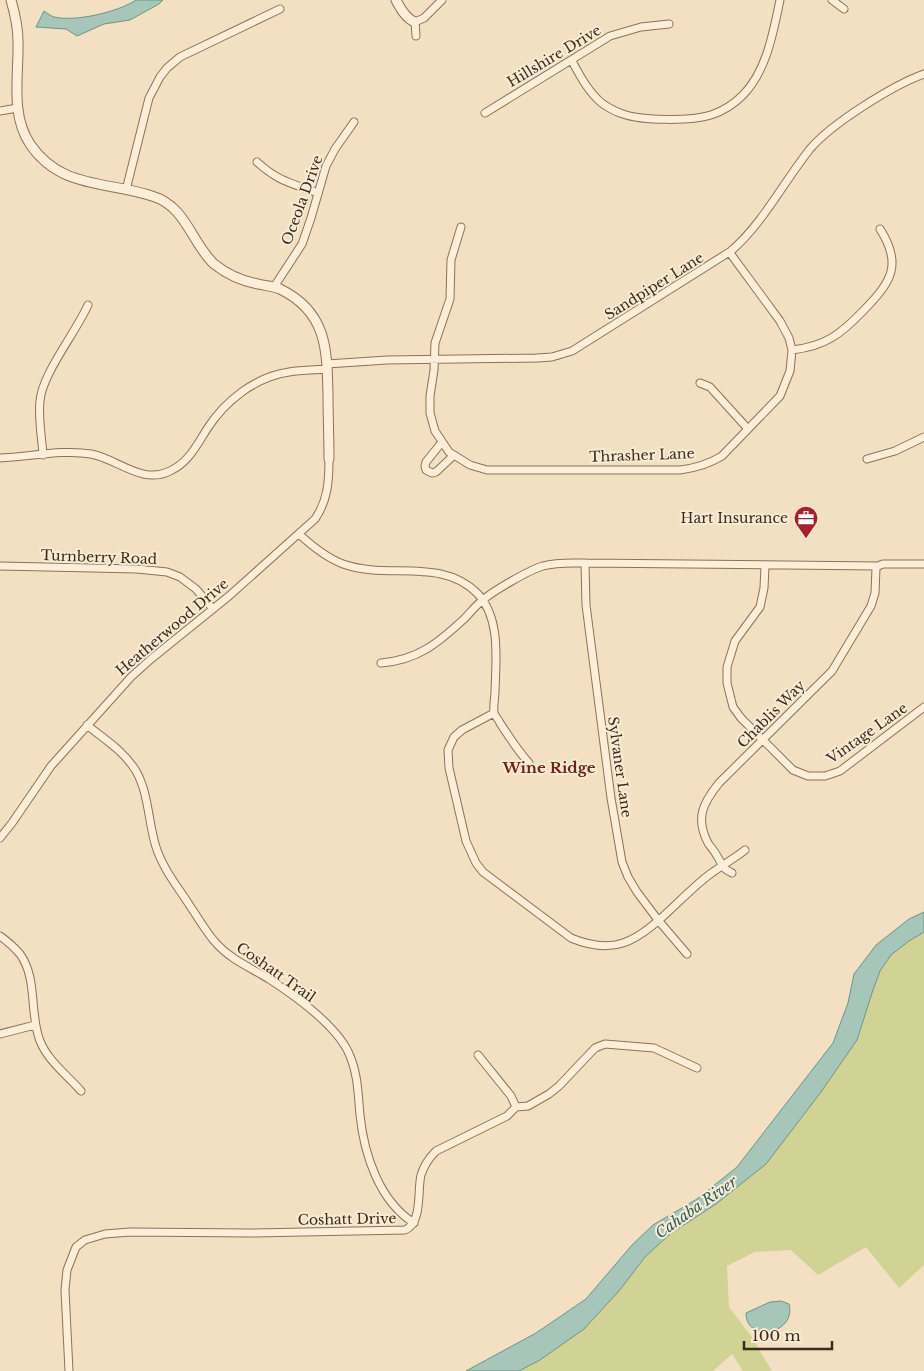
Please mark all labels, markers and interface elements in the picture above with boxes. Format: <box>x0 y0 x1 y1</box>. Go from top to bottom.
street label: Hillshire Drive <box>504 21 604 91</box>
street label: Oceola Drive <box>277 153 327 247</box>
street label: Sandpiper Lane <box>601 248 707 324</box>
street label: Thrasher Lane <box>589 444 695 466</box>
office icon: Hart Insurance <box>793 505 819 539</box>
place label: Hart Insurance <box>681 509 788 527</box>
street label: Turnberry Road <box>40 546 158 568</box>
street label: Heatherwood Drive <box>112 575 232 679</box>
street label: Chablis Way <box>733 676 809 752</box>
street label: Vintage Lane <box>822 699 911 768</box>
street label: Sylvaner Lane <box>604 715 636 819</box>
district label: Wine Ridge <box>501 758 596 777</box>
street label: Coshatt Trail <box>233 938 319 1006</box>
water label: Cahaba River <box>651 1171 741 1242</box>
street label: Coshatt Drive <box>297 1209 397 1229</box>
scale bar <box>744 1318 832 1350</box>
text: 100 m <box>752 1326 801 1345</box>

